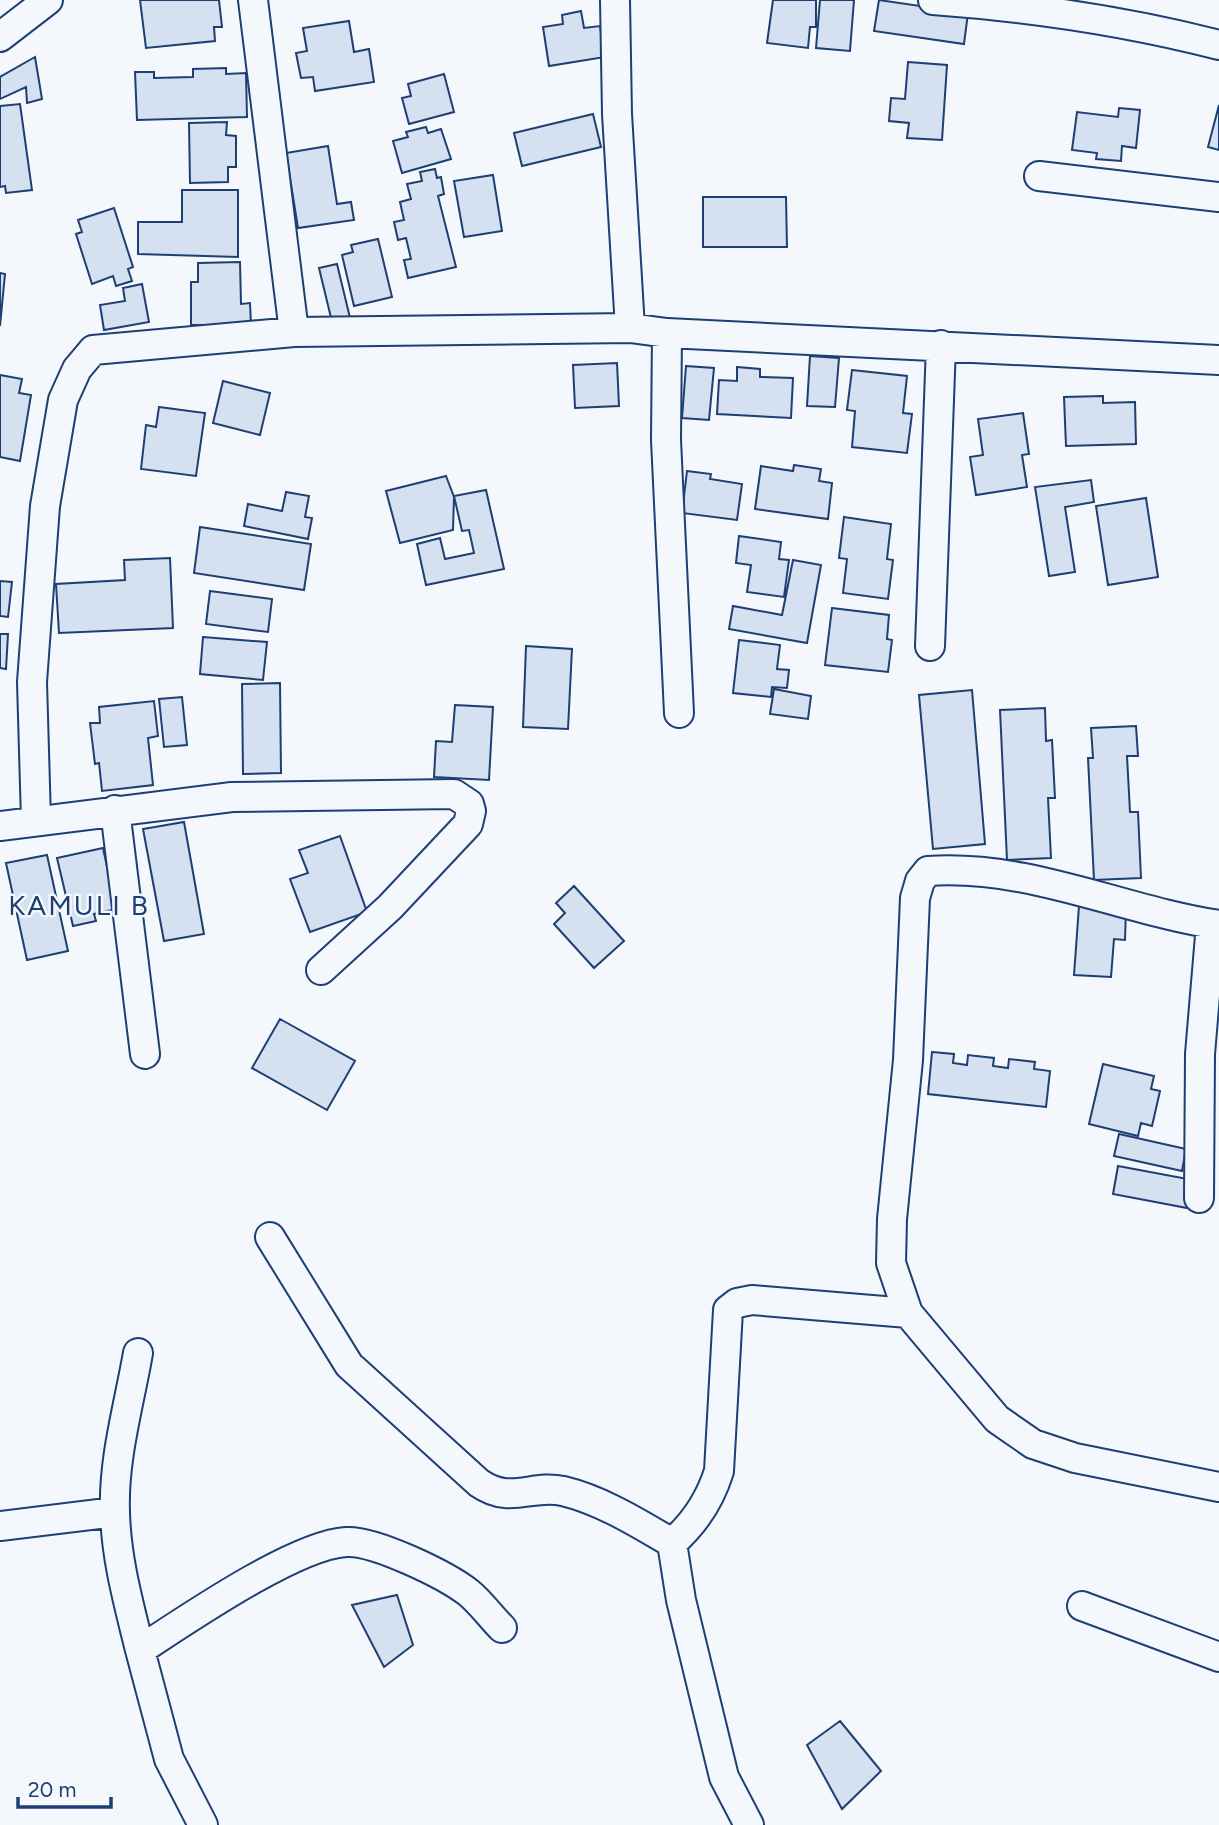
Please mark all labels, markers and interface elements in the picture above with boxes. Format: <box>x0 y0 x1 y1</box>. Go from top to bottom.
district label: KAMULI B <box>8 888 150 922</box>
scale bar <box>18 1766 110 1810</box>
text: 20 m <box>28 1777 76 1802</box>

